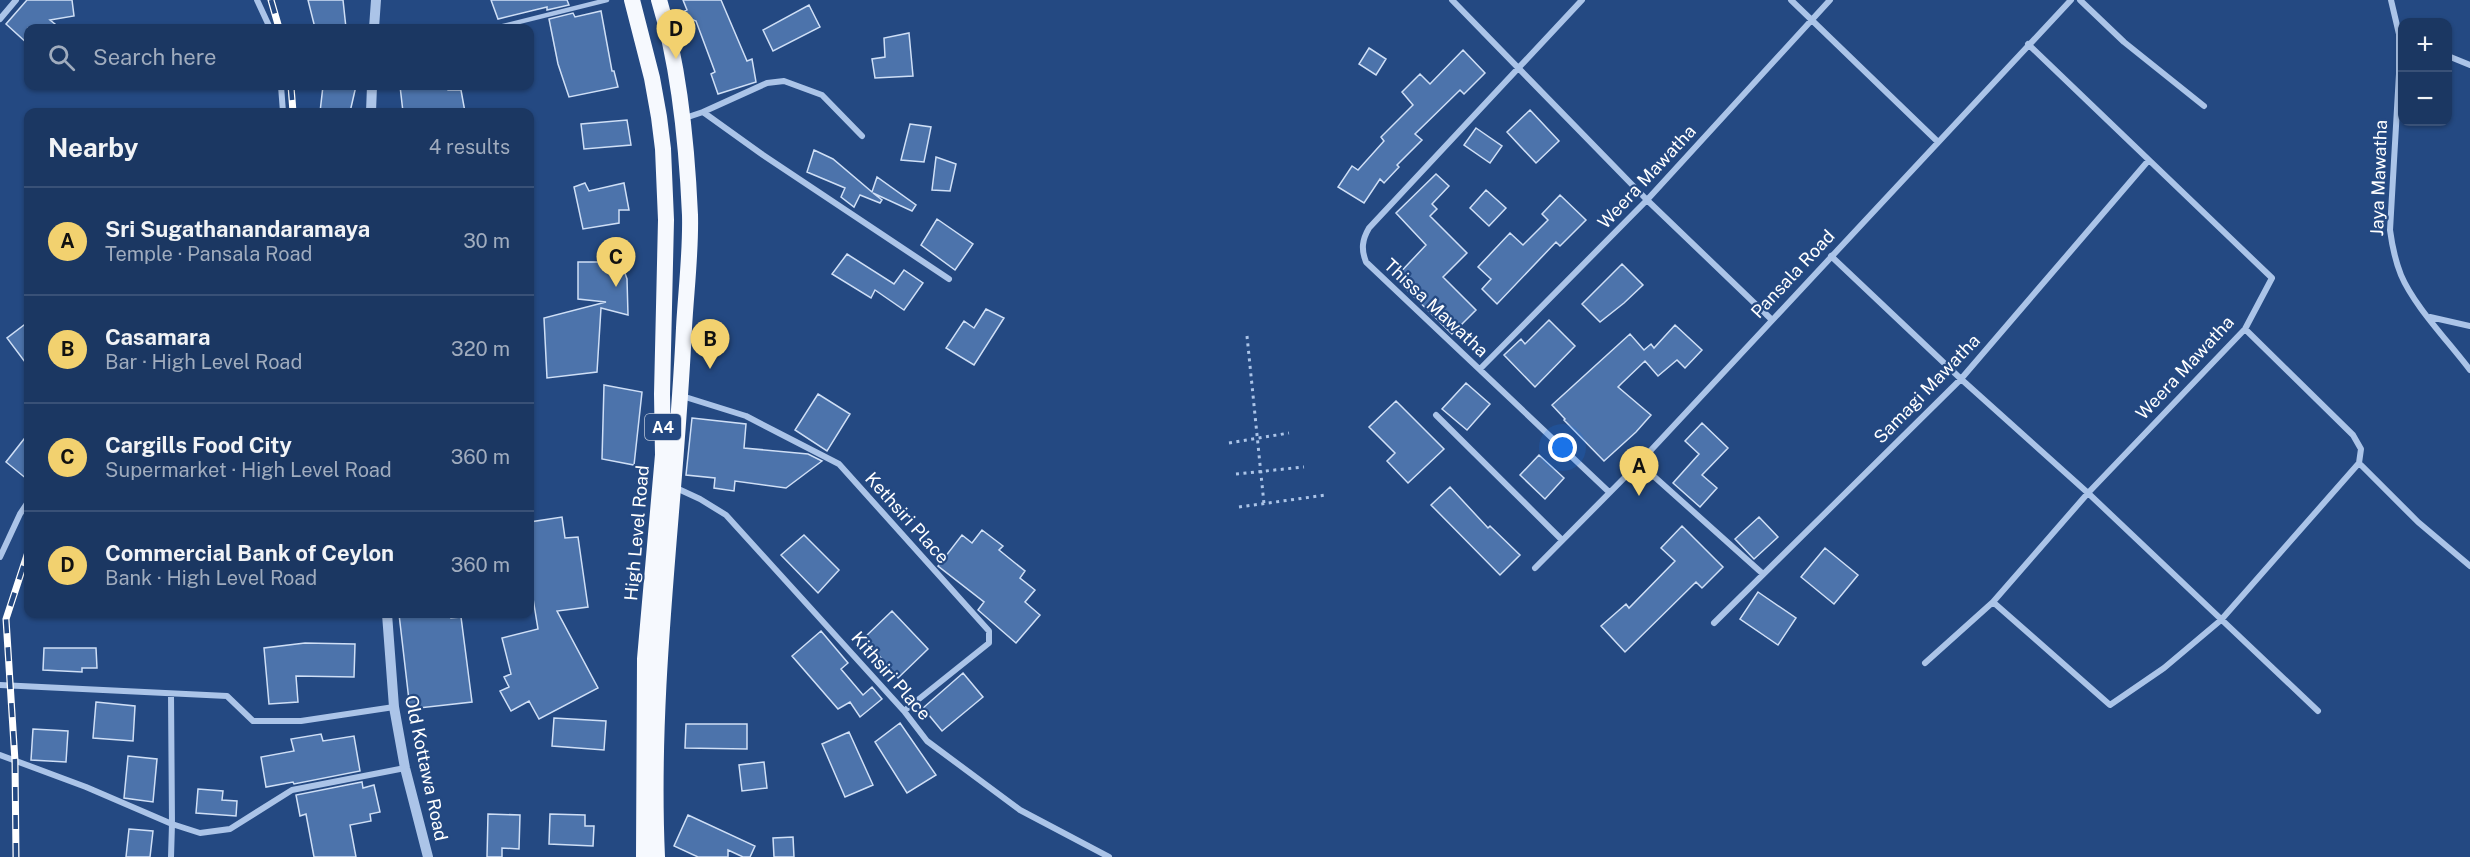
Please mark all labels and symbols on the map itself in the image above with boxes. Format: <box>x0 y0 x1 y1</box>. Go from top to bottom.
pin: D <box>656 10 696 59</box>
street label: Jaya Mawatha <box>2366 119 2391 237</box>
street label: Weera Mawatha <box>1593 120 1700 233</box>
street label: Pansala Road <box>1746 225 1839 322</box>
pin: C <box>596 238 636 287</box>
street label: Thissa Mawatha <box>1380 254 1493 361</box>
street label: Weera Mawatha <box>2131 311 2238 424</box>
pin: B <box>690 320 730 369</box>
street label: Samagi Mawatha <box>1869 330 1984 448</box>
road number: A4 <box>645 414 681 440</box>
your location <box>1548 433 1577 462</box>
pin: A <box>1620 446 1658 496</box>
street label: High Level Road <box>620 464 653 602</box>
street label: Kethsiri Place <box>861 468 954 567</box>
street label: Kithsiri Place <box>847 627 935 724</box>
street label: Old Kottawa Road <box>401 693 452 843</box>

